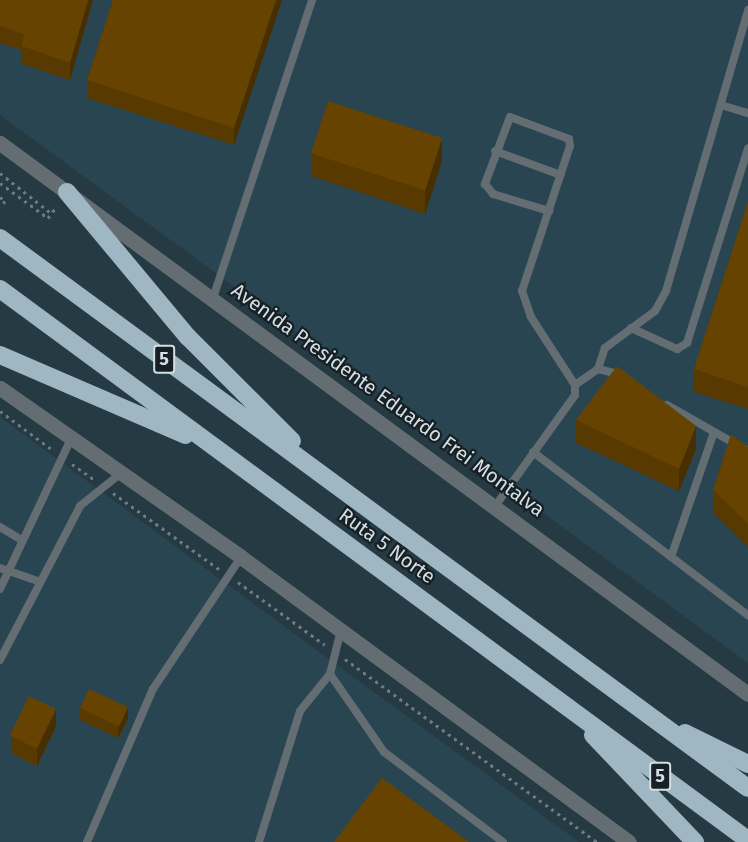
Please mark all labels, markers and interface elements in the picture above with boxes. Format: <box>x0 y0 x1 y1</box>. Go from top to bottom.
street label: Avenida Presidente Eduardo Frei Montalva <box>227 278 549 522</box>
road number: 5 <box>152 344 176 374</box>
street label: Ruta 5 Norte <box>334 503 440 589</box>
road number: 5 <box>648 761 672 791</box>

